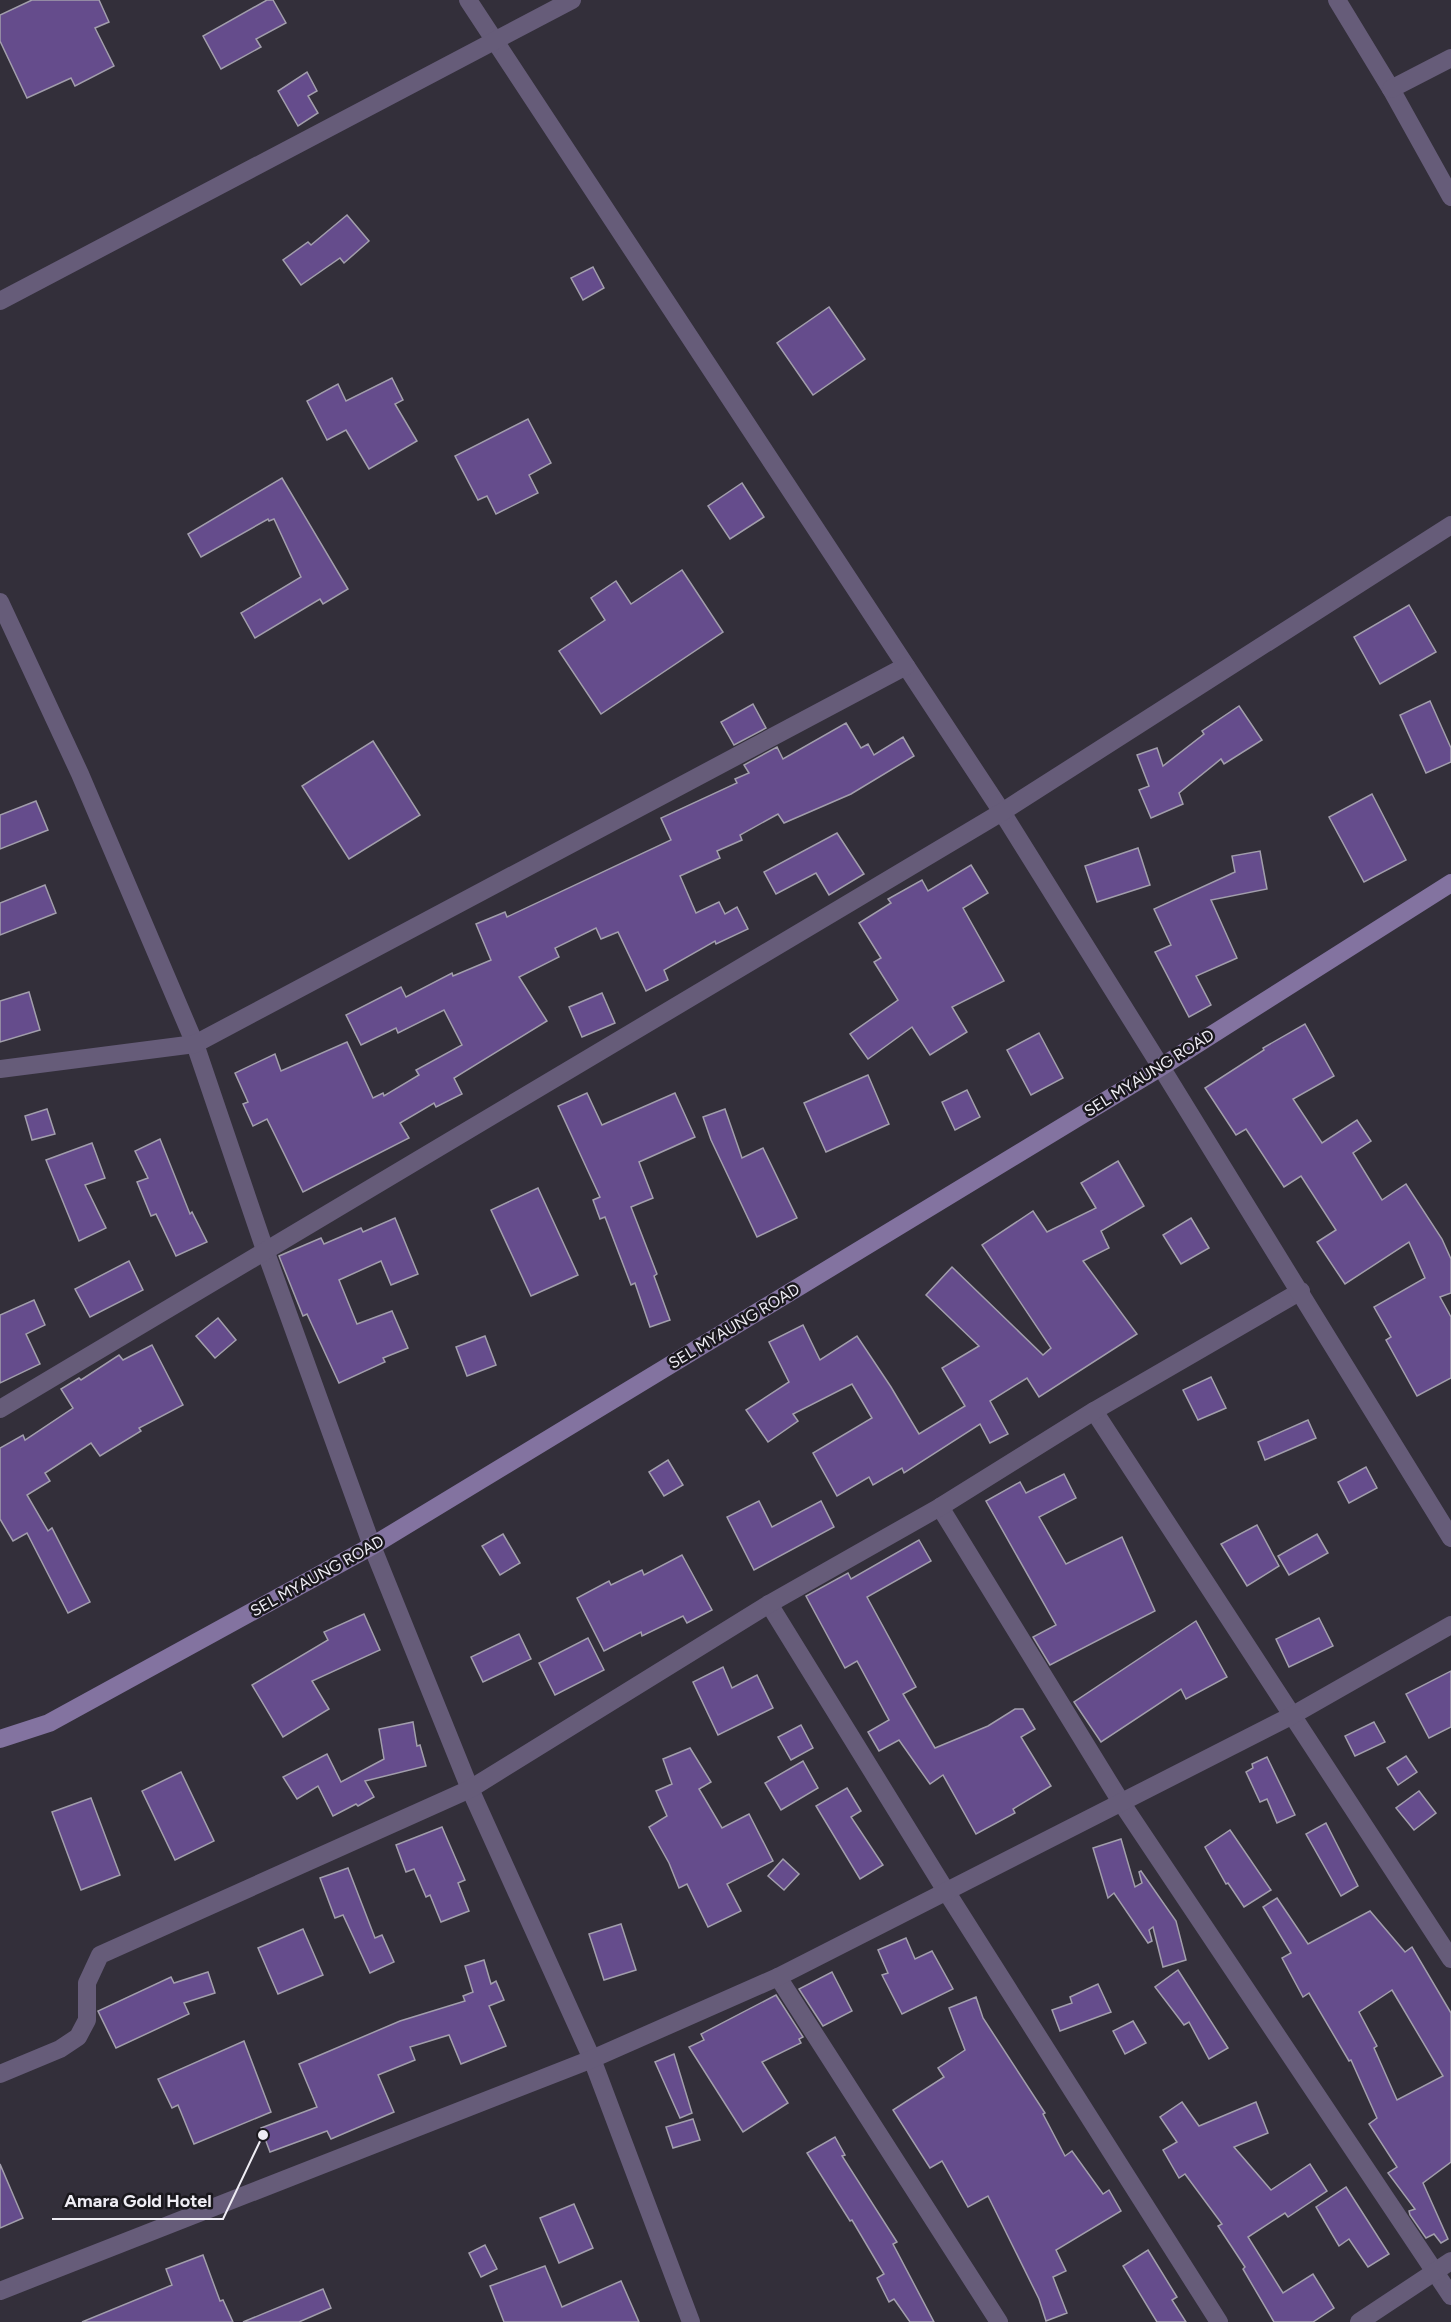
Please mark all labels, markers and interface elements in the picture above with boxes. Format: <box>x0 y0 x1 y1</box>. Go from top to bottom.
street label: SEL MYAUNG ROAD <box>1080 1025 1218 1121</box>
street label: SEL MYAUNG ROAD <box>665 1279 803 1373</box>
street label: SEL MYAUNG ROAD <box>247 1531 387 1621</box>
callout: Amara Gold Hotel <box>52 2183 223 2219</box>
text: Amara Gold Hotel <box>64 2190 212 2212</box>

